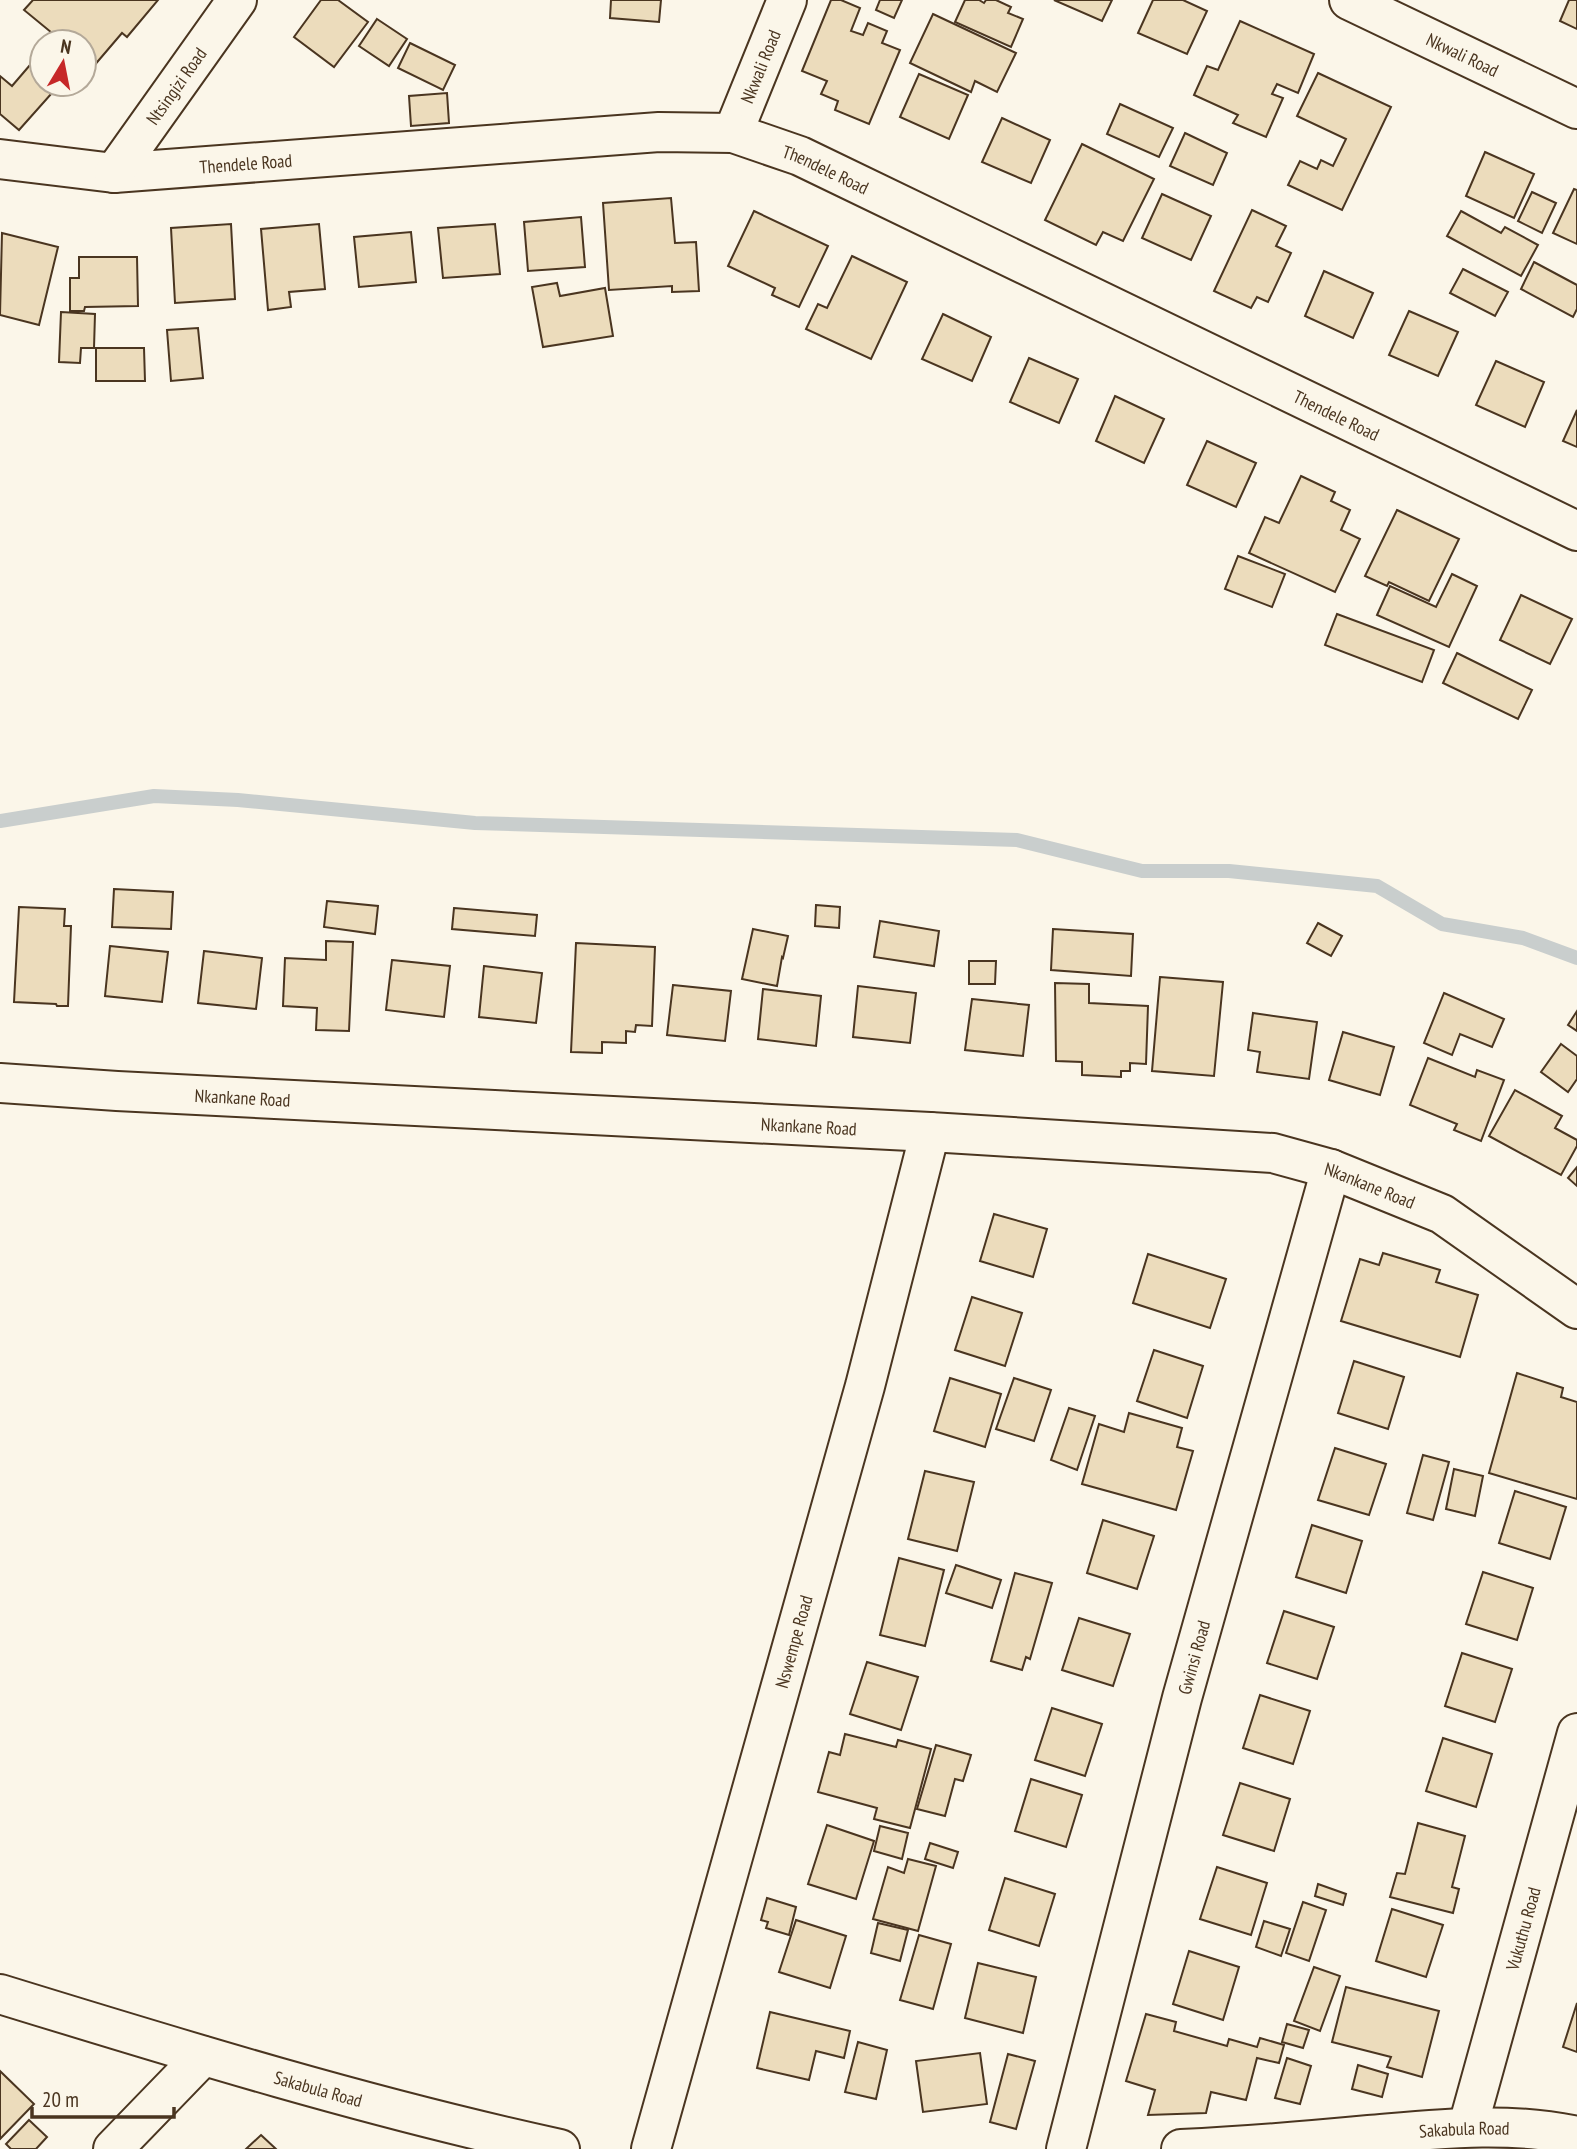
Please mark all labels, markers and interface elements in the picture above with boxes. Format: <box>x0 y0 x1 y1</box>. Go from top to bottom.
street label: Nkwali Road <box>735 26 785 106</box>
street label: Nkwali Road <box>1423 27 1502 81</box>
north arrow <box>28 28 98 98</box>
text: N <box>59 34 73 59</box>
street label: Ntsingizi Road <box>141 43 211 129</box>
street label: Thendele Road <box>780 139 873 199</box>
street label: Thendele Road <box>199 148 293 178</box>
street label: Thendele Road <box>1290 384 1383 445</box>
street label: Nkankane Road <box>194 1083 291 1111</box>
street label: Nkankane Road <box>760 1112 857 1140</box>
street label: Nkankane Road <box>1322 1156 1419 1213</box>
street label: Nswempe Road <box>769 1593 817 1691</box>
street label: Gwinsi Road <box>1172 1618 1215 1697</box>
street label: Vukuthu Road <box>1500 1884 1545 1974</box>
street label: Sakabula Road <box>271 2065 365 2112</box>
scale bar <box>32 2076 173 2120</box>
text: 20 m <box>42 2086 79 2113</box>
street label: Sakabula Road <box>1418 2116 1510 2142</box>

